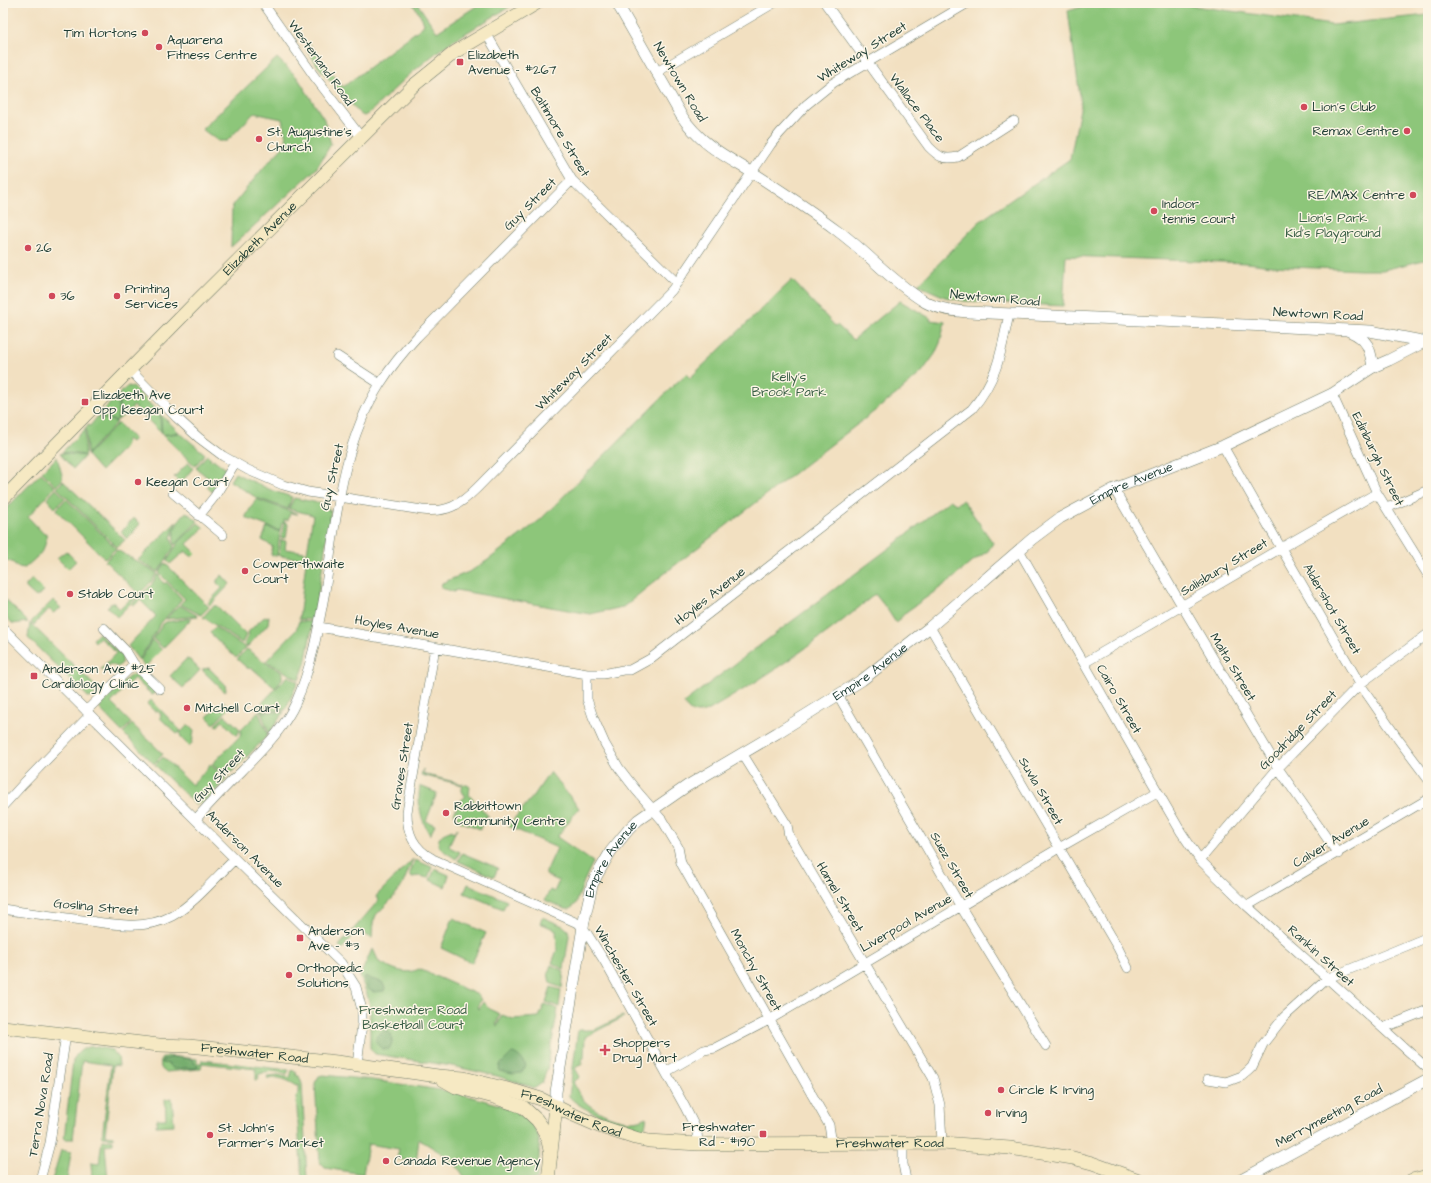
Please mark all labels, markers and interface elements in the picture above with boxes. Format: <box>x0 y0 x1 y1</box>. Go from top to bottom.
street label: Westerland Road <box>284 16 358 110</box>
street label: Whiteway Street <box>814 17 911 88</box>
place label: Tim Hortons <box>64 24 137 42</box>
marker: Tim Hortons <box>140 28 150 38</box>
place label: Aquarena Fitness Centre <box>167 31 257 64</box>
street label: Newtown Road <box>649 39 711 126</box>
marker: Aquarena Fitness Centre <box>154 42 164 52</box>
place label: Elizabeth Avenue - #267 <box>468 46 557 79</box>
marker: Elizabeth Avenue - #267 <box>455 57 465 67</box>
street label: Wallace Place <box>885 70 949 146</box>
street label: Baltimore Street <box>526 84 594 181</box>
place label: Lion's Club <box>1312 98 1376 116</box>
marker: Lion's Club <box>1299 102 1309 112</box>
place label: Remax Centre <box>1312 122 1399 140</box>
place label: St. Augustine's Church <box>267 123 352 156</box>
marker: Remax Centre <box>1402 126 1412 136</box>
marker: St. Augustine's Church <box>254 134 264 144</box>
street label: Guy Street <box>500 173 562 235</box>
place label: RE/MAX Centre <box>1308 186 1405 204</box>
marker: RE/MAX Centre <box>1408 190 1418 200</box>
place label: Indoor tennis court <box>1162 195 1236 228</box>
street label: Elizabeth Avenue <box>219 197 301 279</box>
marker: Indoor tennis court <box>1149 206 1159 216</box>
park label: Lion's Park Kid's Playground <box>1285 209 1381 243</box>
place label: 26 <box>36 239 52 257</box>
marker: 26 <box>23 243 33 253</box>
place label: Printing Services <box>125 280 179 313</box>
street label: Newtown Road <box>949 285 1041 311</box>
place label: 36 <box>60 287 75 305</box>
marker: 36 <box>47 291 57 301</box>
marker: Printing Services <box>112 291 122 301</box>
street label: Newtown Road <box>1272 303 1364 325</box>
street label: Whiteway Street <box>531 329 618 415</box>
park label: Kelly's Brook Park <box>752 368 826 401</box>
place label: Elizabeth Ave Opp Keegan Court <box>93 386 205 420</box>
marker: Elizabeth Ave Opp Keegan Court <box>80 397 90 407</box>
street label: Edinburgh Street <box>1347 409 1409 510</box>
street label: Guy Street <box>316 441 350 512</box>
street label: Empire Avenue <box>1087 458 1176 509</box>
place label: Keegan Court <box>146 473 229 492</box>
marker: Keegan Court <box>133 477 143 487</box>
street label: Salisbury Street <box>1177 533 1272 601</box>
place label: Cowperthwaite Court <box>253 555 345 588</box>
street label: Aldershot Street <box>1299 560 1366 658</box>
street label: Hoyles Avenue <box>671 563 750 630</box>
marker: Cowperthwaite Court <box>240 566 250 576</box>
place label: Stabb Court <box>78 585 154 603</box>
marker: Stabb Court <box>65 589 75 599</box>
street label: Hoyles Avenue <box>353 611 441 644</box>
street label: Malta Street <box>1206 630 1261 705</box>
street label: Empire Avenue <box>829 639 912 705</box>
place label: Anderson Ave #25 Cardiology Clinic <box>42 660 155 694</box>
street label: Cairo Street <box>1092 661 1147 738</box>
marker: Anderson Ave #25 Cardiology Clinic <box>29 671 39 681</box>
street label: Goodridge Street <box>1255 685 1342 775</box>
place label: Mitchell Court <box>195 699 280 717</box>
marker: Mitchell Court <box>182 703 192 713</box>
street label: Graves Street <box>386 720 418 811</box>
street label: Guy Street <box>189 745 250 807</box>
street label: Suvla Street <box>1014 754 1068 829</box>
place label: Rabbittown Community Centre <box>454 797 566 831</box>
street label: Anderson Avenue <box>202 806 288 892</box>
marker: Rabbittown Community Centre <box>441 808 451 818</box>
street label: Calver Avenue <box>1289 812 1373 872</box>
street label: Empire Avenue <box>580 816 642 899</box>
street label: Suez Street <box>926 829 979 902</box>
street label: Hamel Street <box>812 859 868 936</box>
street label: Liverpool Avenue <box>857 889 955 957</box>
street label: Gosling Street <box>53 894 140 921</box>
street label: Rankin Street <box>1284 921 1359 991</box>
place label: Anderson Ave - #3 <box>308 922 365 955</box>
street label: Winchester Street <box>590 922 663 1030</box>
street label: Monchy Street <box>725 926 786 1016</box>
marker: Anderson Ave - #3 <box>295 933 305 943</box>
place label: Orthopedic Solutions <box>297 959 363 992</box>
marker: Orthopedic Solutions <box>284 970 294 980</box>
park label: Freshwater Road Basketball Court <box>359 1001 467 1034</box>
place label: Shoppers Drug Mart <box>613 1034 678 1068</box>
street label: Freshwater Road <box>200 1038 310 1068</box>
marker: Shoppers Drug Mart <box>600 1045 610 1055</box>
street label: Terra Nova Road <box>24 1051 58 1158</box>
street label: Merrymeeting Road <box>1272 1080 1386 1153</box>
place label: Circle K Irving <box>1009 1081 1094 1100</box>
street label: Freshwater Road <box>518 1084 624 1142</box>
marker: Circle K Irving <box>996 1085 1006 1095</box>
place label: Irving <box>996 1104 1027 1123</box>
marker: Irving <box>983 1108 993 1118</box>
place label: Freshwater Rd - #190 <box>682 1118 755 1151</box>
place label: St. John's Farmer's Market <box>218 1119 325 1152</box>
marker: Freshwater Rd - #190 <box>758 1129 768 1139</box>
marker: St. John's Farmer's Market <box>205 1130 215 1140</box>
street label: Freshwater Road <box>836 1134 944 1152</box>
place label: Canada Revenue Agency <box>394 1152 541 1171</box>
marker: Canada Revenue Agency <box>381 1156 391 1166</box>

